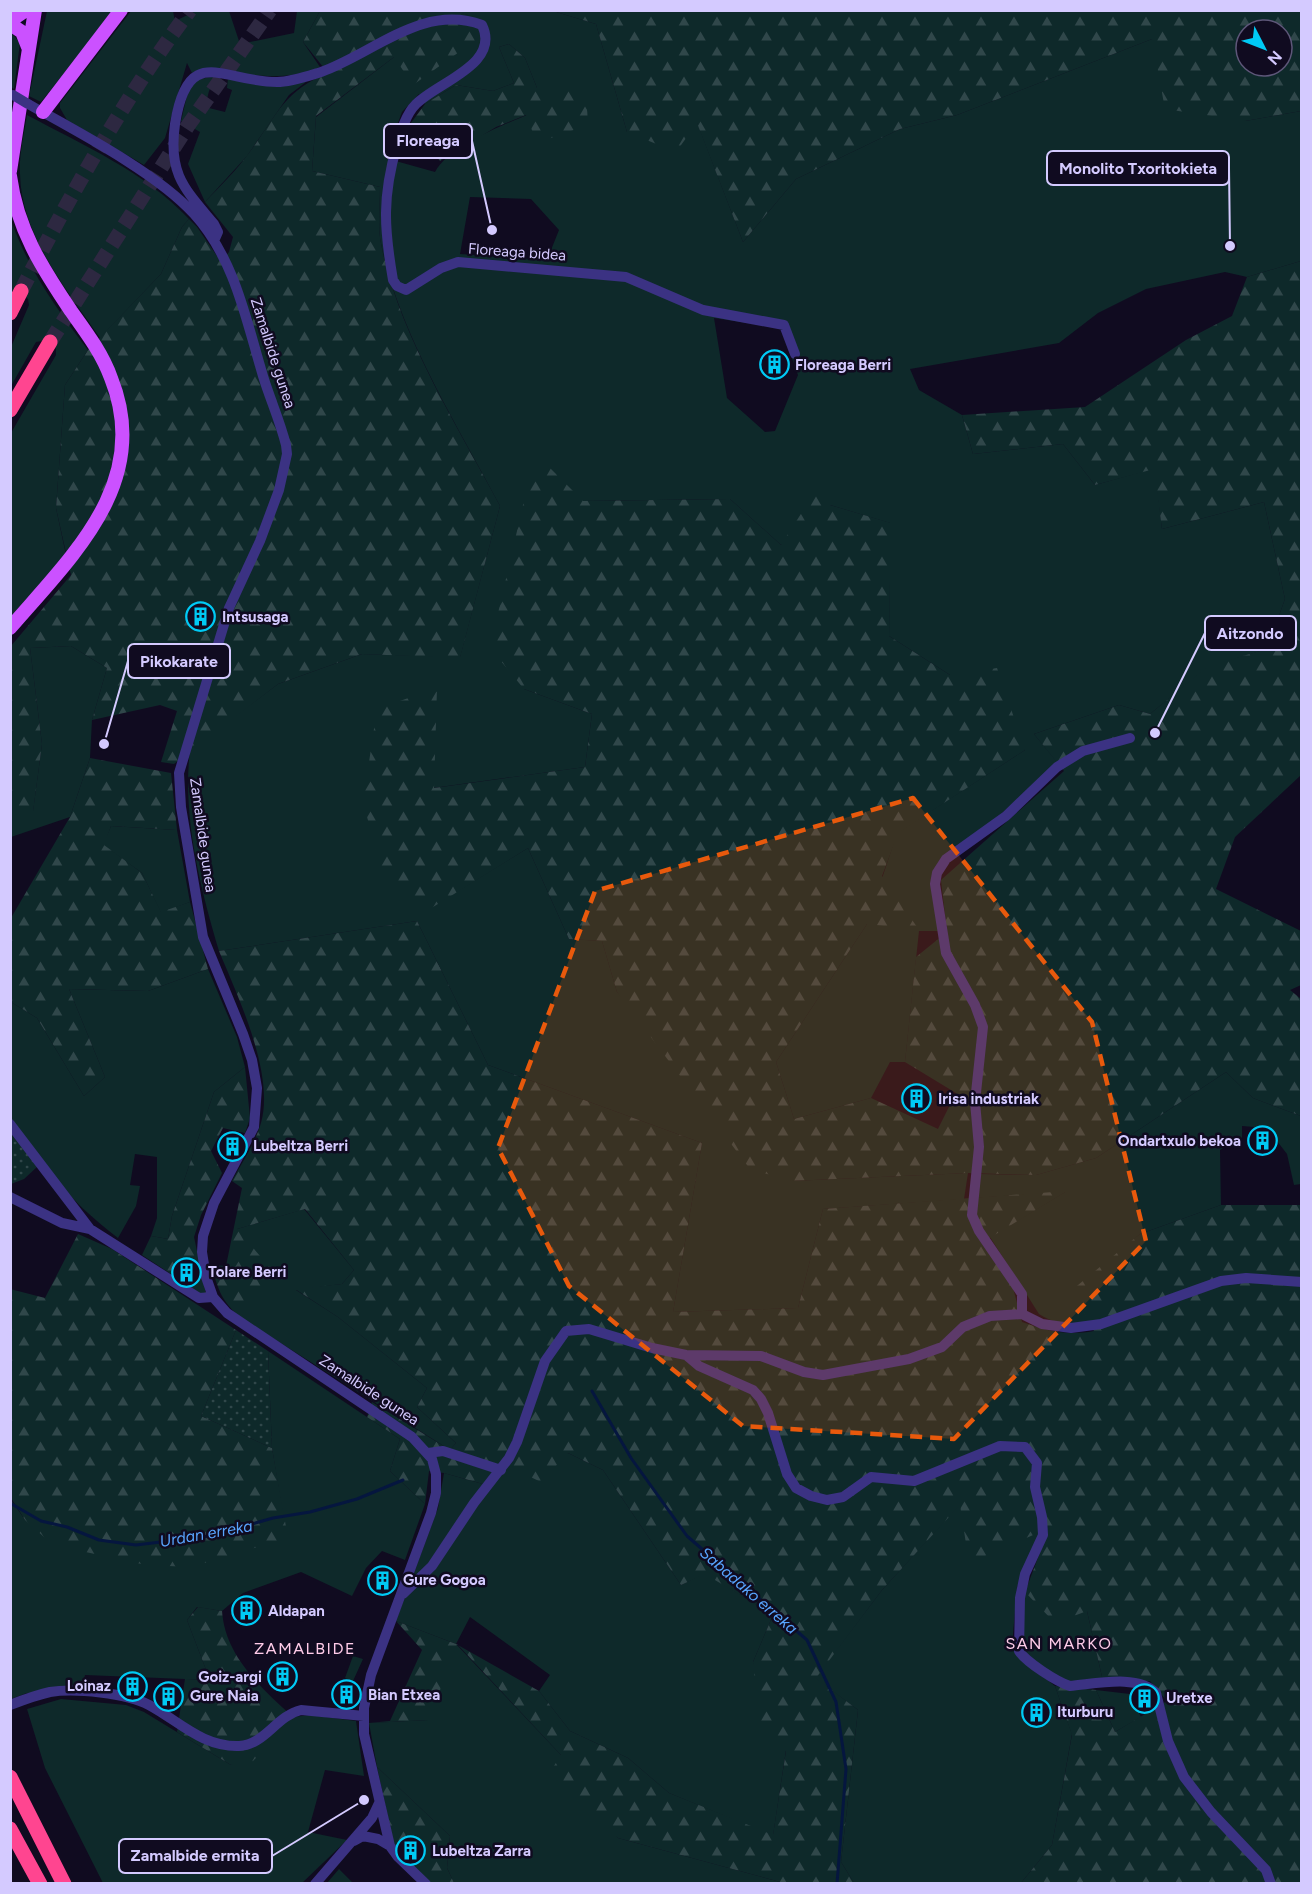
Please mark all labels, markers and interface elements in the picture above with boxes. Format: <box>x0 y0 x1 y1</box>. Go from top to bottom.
north arrow <box>1234 18 1294 78</box>
text: N <box>1264 47 1286 69</box>
callout: Floreaga <box>384 124 472 158</box>
text: Floreaga <box>396 131 460 150</box>
callout: Monolito Txoritokieta <box>1047 151 1229 185</box>
text: Monolito Txoritokieta <box>1059 159 1217 178</box>
street label: Floreaga bidea <box>467 240 567 264</box>
street label: Zamalbide gunea <box>247 295 299 411</box>
building icon: Floreaga Berri <box>758 349 790 381</box>
place label: Floreaga Berri <box>795 356 891 374</box>
building icon: Intsusaga <box>185 601 217 633</box>
place label: Intsusaga <box>222 608 288 626</box>
callout: Aitzondo <box>1205 616 1296 650</box>
text: Aitzondo <box>1217 624 1283 643</box>
callout: Pikokarate <box>128 644 230 678</box>
text: Pikokarate <box>140 652 218 671</box>
street label: Zamalbide gunea <box>186 777 220 893</box>
building icon: Irisa industriak <box>901 1083 933 1115</box>
place label: Irisa industriak <box>938 1090 1039 1108</box>
building icon: Ondartxulo bekoa <box>1246 1125 1278 1157</box>
building icon: Lubeltza Berri <box>216 1130 248 1162</box>
place label: Ondartxulo bekoa <box>1118 1132 1241 1150</box>
place label: Lubeltza Berri <box>253 1137 348 1155</box>
building icon: Tolare Berri <box>171 1256 203 1288</box>
place label: Tolare Berri <box>208 1263 287 1281</box>
street label: Zamalbide gunea <box>316 1351 422 1429</box>
water label: Urdan erreka <box>158 1516 254 1551</box>
water label: Sabadako erreka <box>696 1543 801 1638</box>
building icon: Gure Gogoa <box>366 1564 398 1596</box>
place label: Gure Gogoa <box>403 1571 486 1589</box>
building icon: Aldapan <box>231 1595 263 1627</box>
place label: Aldapan <box>268 1602 325 1620</box>
district label: SAN MARKO <box>1005 1634 1113 1653</box>
district label: ZAMALBIDE <box>254 1639 356 1658</box>
building icon: Goiz-argi <box>267 1661 299 1693</box>
place label: Goiz-argi <box>198 1668 262 1686</box>
building icon: Loinaz <box>116 1670 148 1702</box>
place label: Loinaz <box>67 1677 111 1695</box>
building icon: Bian Etxea <box>331 1679 363 1711</box>
building icon: Gure Naia <box>153 1680 185 1712</box>
building icon: Uretxe <box>1129 1682 1161 1714</box>
place label: Bian Etxea <box>368 1686 440 1704</box>
place label: Gure Naia <box>190 1687 259 1705</box>
place label: Uretxe <box>1166 1689 1213 1707</box>
building icon: Iturburu <box>1020 1696 1052 1728</box>
place label: Iturburu <box>1057 1703 1113 1721</box>
building icon: Lubeltza Zarra <box>395 1835 427 1867</box>
callout: Zamalbide ermita <box>119 1839 272 1873</box>
place label: Lubeltza Zarra <box>432 1842 531 1860</box>
text: Zamalbide ermita <box>131 1846 259 1865</box>

